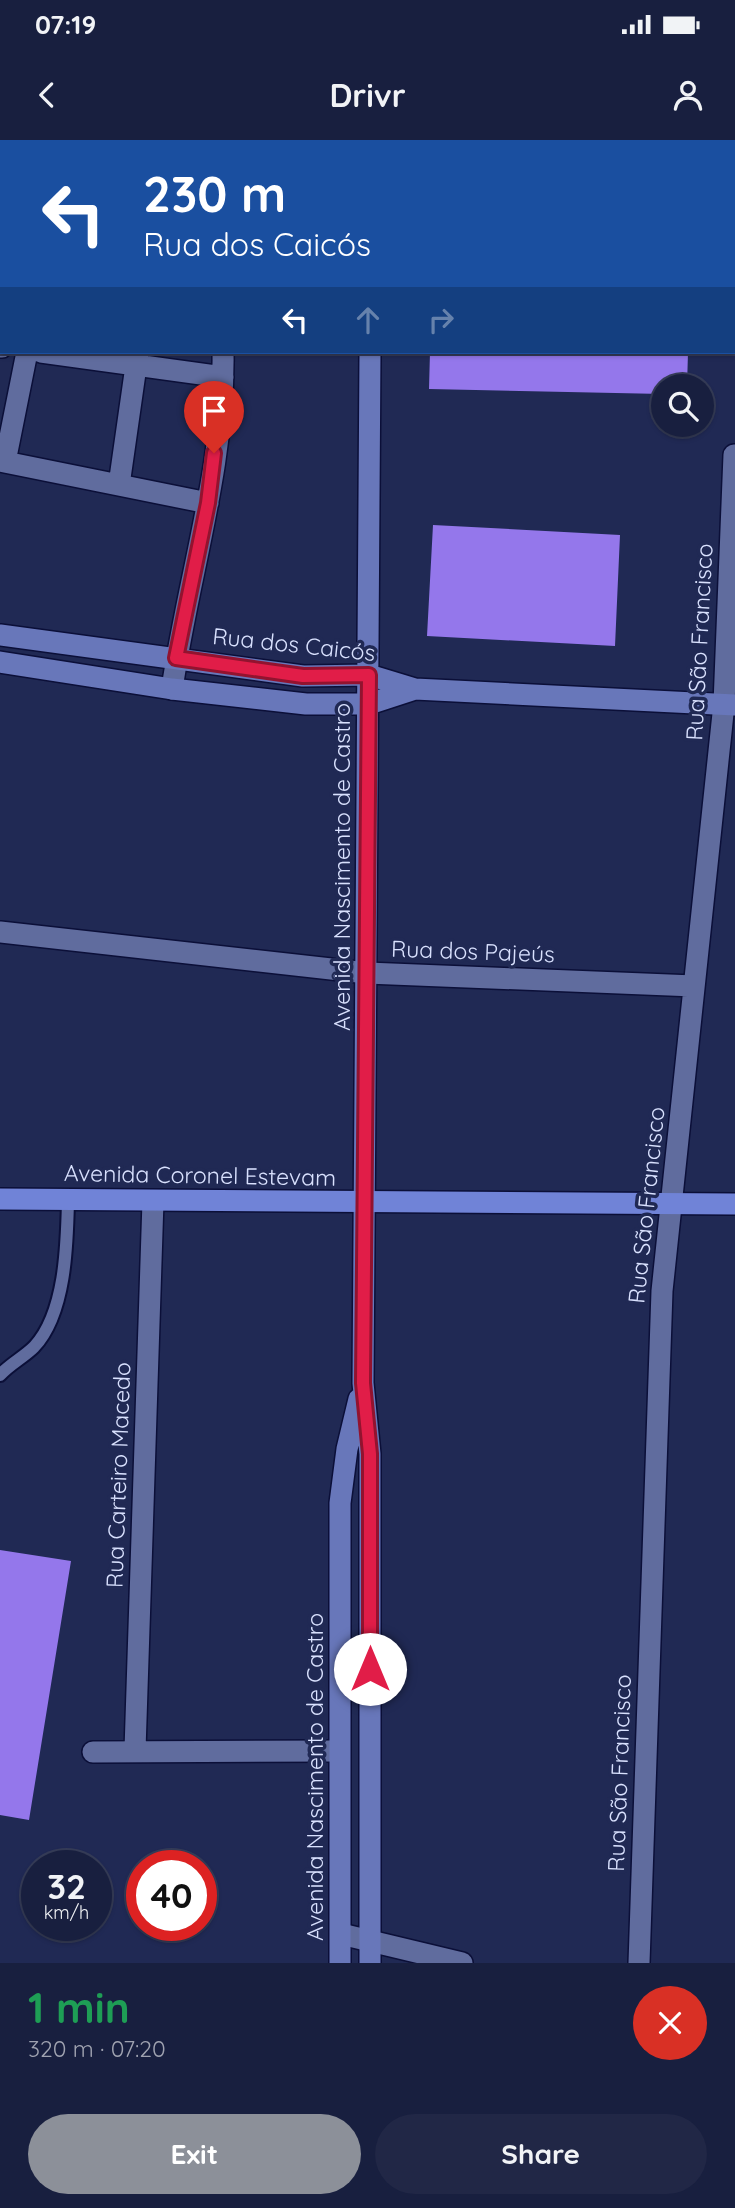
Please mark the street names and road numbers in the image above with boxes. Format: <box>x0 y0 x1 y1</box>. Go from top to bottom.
street label: Rua São Francisco <box>679 543 719 741</box>
street label: Rua dos Caicós <box>211 621 377 667</box>
street label: Avenida Nascimento de Castro <box>327 703 356 1031</box>
street label: Rua dos Pajeús <box>391 934 555 968</box>
street label: Rua São Francisco <box>621 1105 671 1305</box>
street label: Avenida Coronel Estevam <box>64 1158 336 1192</box>
street label: Rua Carteiro Macedo <box>100 1362 136 1588</box>
street label: Avenida Nascimento de Castro <box>300 1613 329 1941</box>
street label: Rua São Francisco <box>601 1674 637 1872</box>

